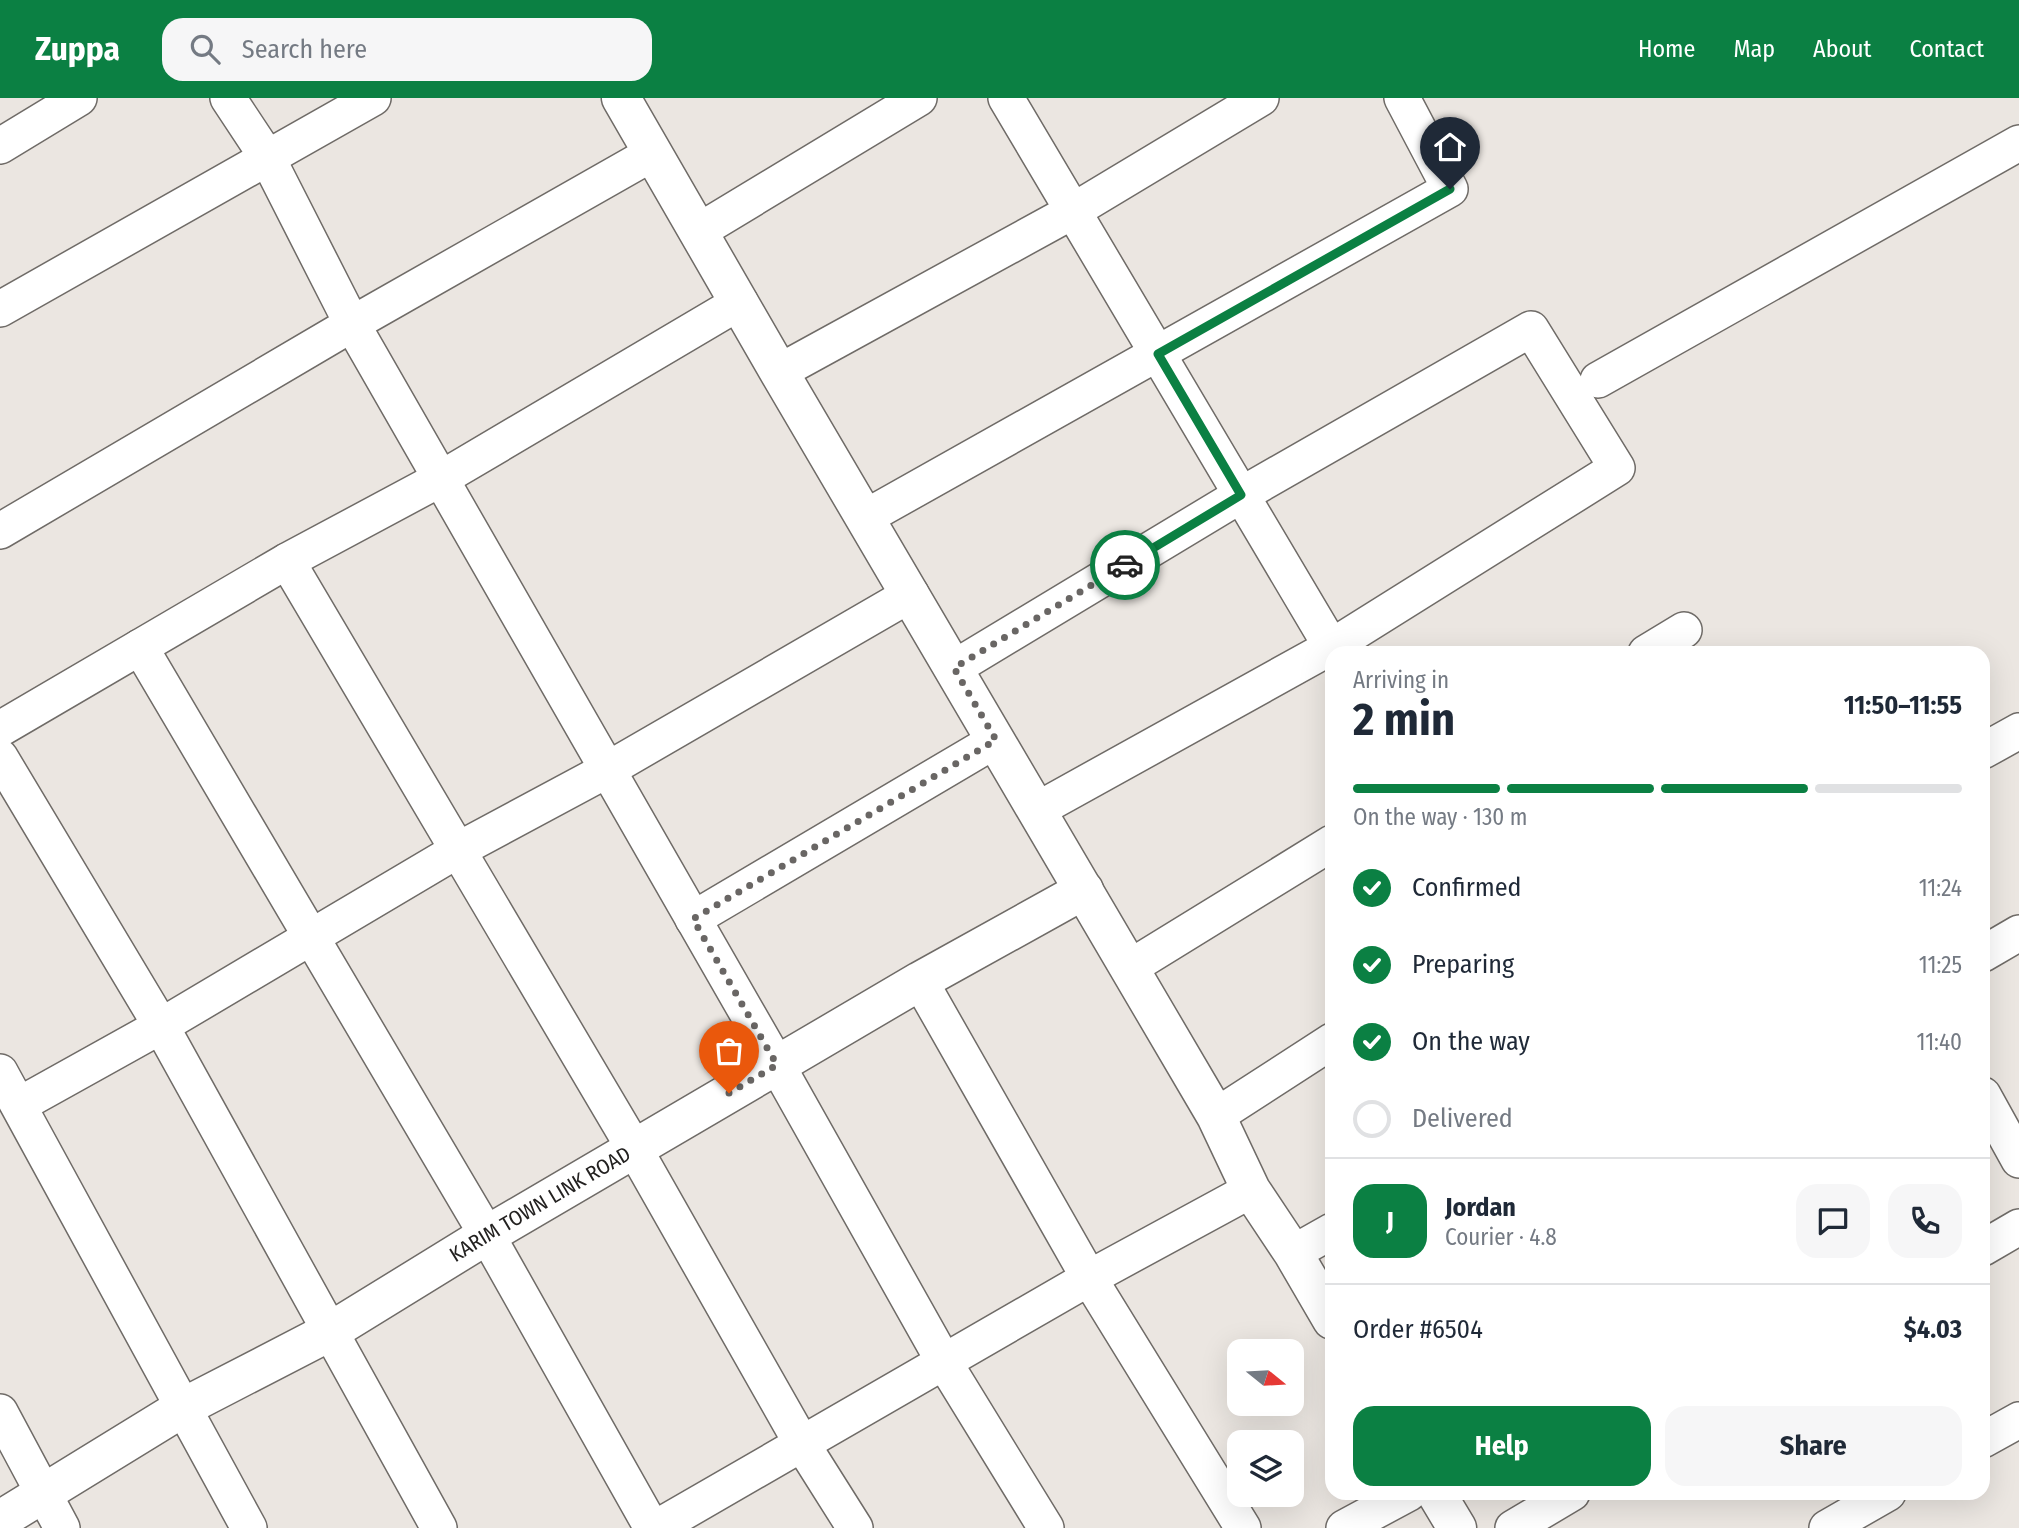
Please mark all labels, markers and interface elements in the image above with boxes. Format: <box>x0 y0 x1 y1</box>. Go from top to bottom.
search box <box>162 18 652 81</box>
text: Zuppa <box>35 29 120 69</box>
icon: search <box>186 30 224 68</box>
text: Search here <box>242 34 367 65</box>
text: Home <box>1638 35 1695 63</box>
text: Map <box>1733 35 1775 63</box>
text: About <box>1813 35 1871 63</box>
text: Contact <box>1909 35 1984 63</box>
pin <box>1420 117 1480 189</box>
icon: home <box>1431 128 1469 166</box>
courier <box>1090 530 1160 600</box>
icon: car <box>1106 546 1144 584</box>
text: Arriving in <box>1353 666 1449 694</box>
text: 11:50–11:55 <box>1844 690 1962 721</box>
text: 2 min <box>1353 692 1455 747</box>
text: On the way · 130 m <box>1353 803 1527 831</box>
icon: check <box>1353 869 1391 907</box>
text: Confirmed <box>1412 872 1522 903</box>
text: 11:24 <box>1919 874 1962 902</box>
icon: check <box>1353 946 1391 984</box>
text: Preparing <box>1412 949 1514 980</box>
text: 11:25 <box>1919 951 1962 979</box>
pin <box>699 1021 759 1093</box>
icon: check <box>1353 1023 1391 1061</box>
text: On the way <box>1412 1026 1530 1057</box>
text: 11:40 <box>1917 1028 1962 1056</box>
icon: bag <box>710 1032 748 1070</box>
text: Delivered <box>1412 1103 1513 1134</box>
street label: KARIM TOWN LINK ROAD <box>445 1141 635 1268</box>
button: chat <box>1796 1184 1870 1258</box>
button: phone <box>1888 1184 1962 1258</box>
text: Jordan <box>1445 1192 1516 1223</box>
text: J <box>1386 1206 1394 1237</box>
text: Courier · 4.8 <box>1445 1223 1557 1251</box>
text: Order #6504 <box>1353 1314 1483 1345</box>
text: $4.03 <box>1904 1314 1962 1345</box>
north arrow <box>1227 1339 1304 1416</box>
map controls <box>1227 1339 1304 1507</box>
button: Help <box>1353 1406 1651 1486</box>
button: Share <box>1665 1406 1962 1486</box>
button: layers <box>1227 1430 1304 1507</box>

